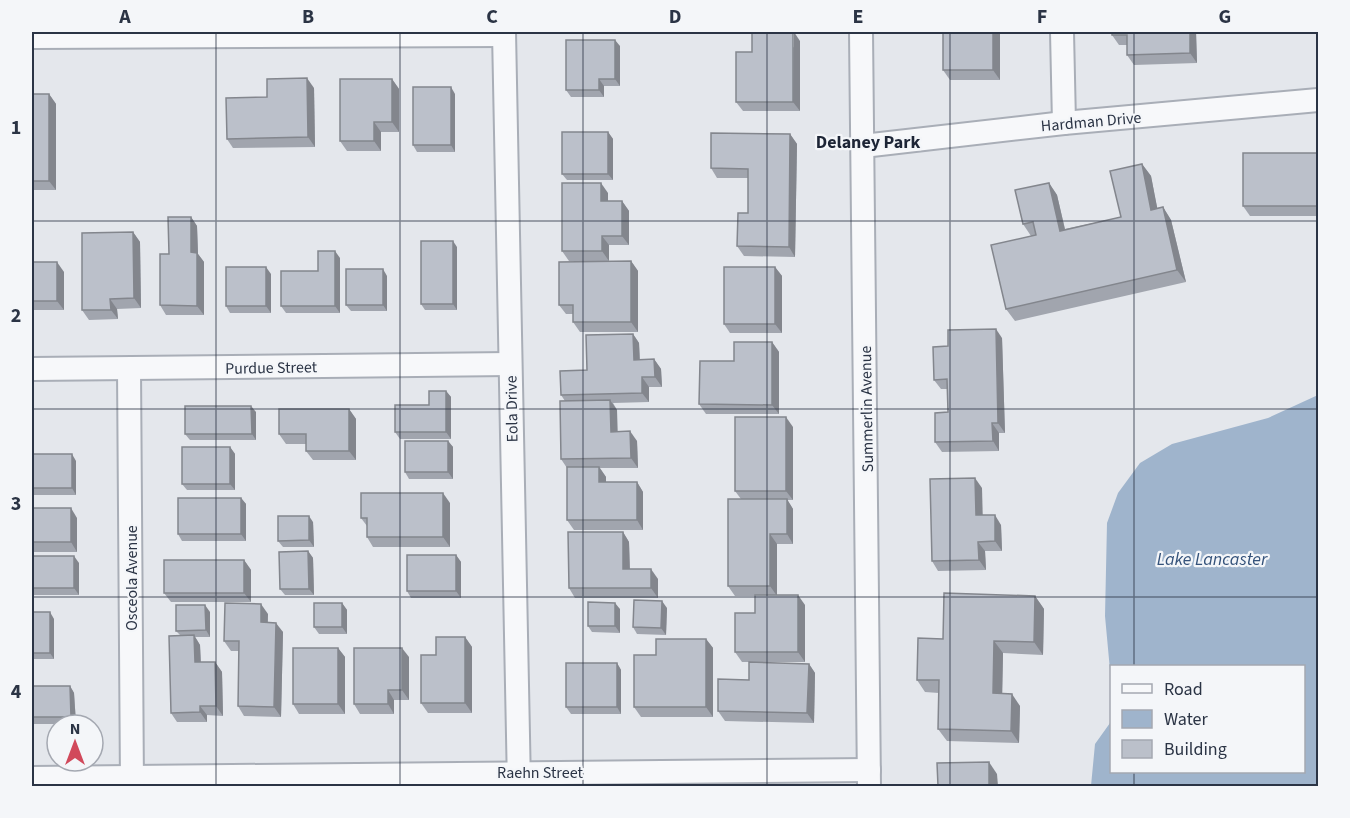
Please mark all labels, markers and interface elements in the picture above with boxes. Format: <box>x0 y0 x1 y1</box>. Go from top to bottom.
text: A <box>118 3 131 31</box>
text: B <box>302 3 314 31</box>
text: C <box>486 3 498 31</box>
text: D <box>669 3 681 31</box>
text: E <box>853 3 863 31</box>
text: F <box>1037 3 1047 31</box>
text: G <box>1219 3 1231 31</box>
street label: Hardman Drive <box>1040 107 1142 137</box>
text: 1 <box>11 114 21 142</box>
district label: Delaney Park <box>816 130 920 155</box>
text: 2 <box>11 302 21 330</box>
street label: Summerlin Avenue <box>855 345 879 472</box>
street label: Purdue Street <box>225 356 318 380</box>
street label: Eola Drive <box>500 375 524 443</box>
text: 3 <box>11 490 21 518</box>
street label: Osceola Avenue <box>121 525 143 631</box>
water label: Lake Lancaster <box>1157 547 1268 572</box>
legend <box>1110 665 1305 773</box>
text: Road <box>1164 677 1203 702</box>
text: 4 <box>11 678 22 706</box>
text: Water <box>1164 707 1208 732</box>
north arrow <box>45 713 105 773</box>
text: N <box>70 718 80 740</box>
text: Building <box>1164 737 1227 762</box>
street label: Raehn Street <box>497 762 583 784</box>

